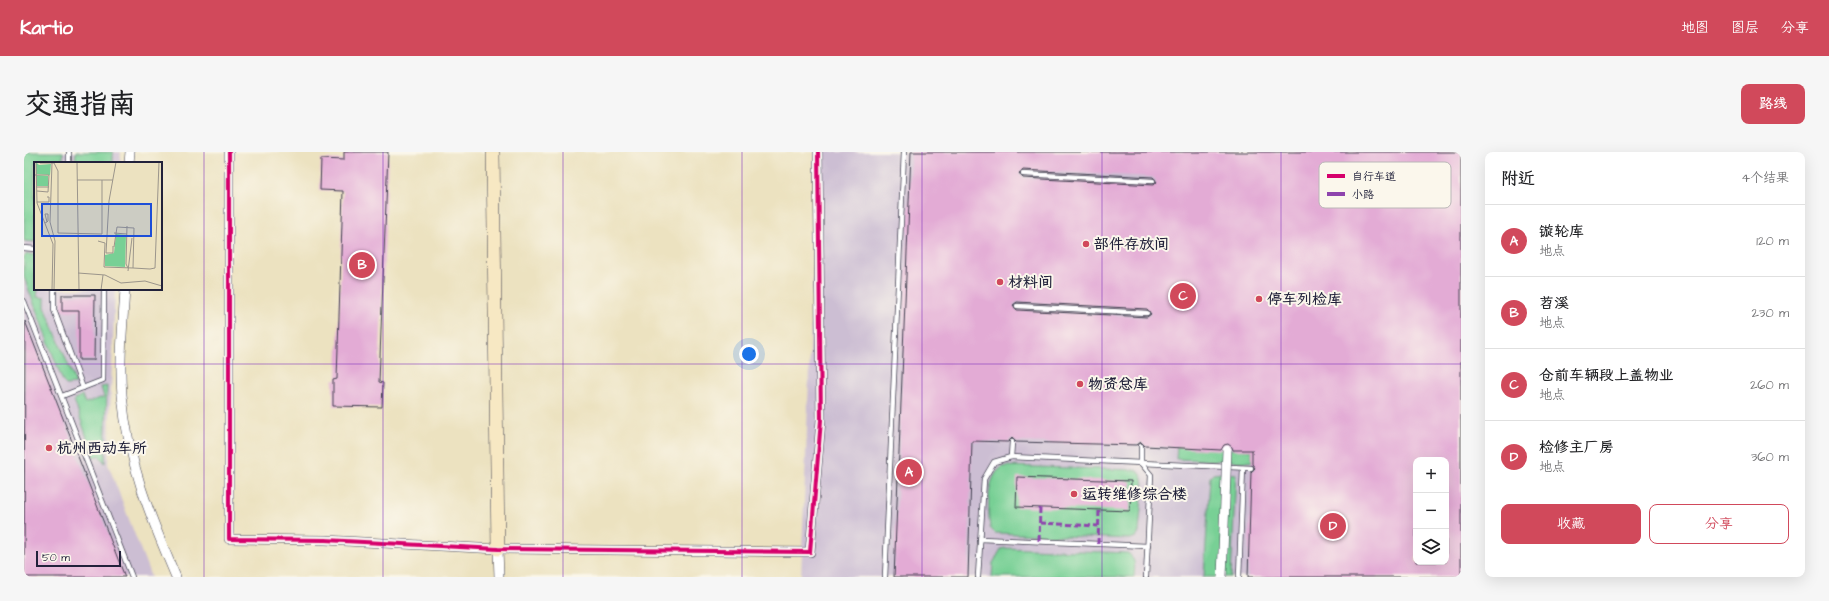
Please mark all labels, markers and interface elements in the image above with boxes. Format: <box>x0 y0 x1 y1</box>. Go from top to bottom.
text: Kartio <box>20 15 73 42</box>
text: 地图 <box>1681 18 1709 38</box>
text: 图层 <box>1731 18 1759 38</box>
text: 分享 <box>1781 18 1809 38</box>
button: 路线 <box>1741 84 1805 124</box>
text: 交通指南 <box>24 85 136 124</box>
inset map <box>34 162 162 290</box>
legend <box>1319 162 1451 208</box>
text: 附近 <box>1501 167 1535 191</box>
text: 自行车道 <box>1352 169 1396 184</box>
text: 4个结果 <box>1741 169 1789 187</box>
text: 小路 <box>1352 187 1374 202</box>
text: 镟轮库 <box>1539 221 1584 242</box>
text: A <box>1510 232 1518 250</box>
text: 120 m <box>1756 232 1789 250</box>
place label: 部件存放间 <box>1094 234 1169 255</box>
marker: 部件存放间 <box>1081 239 1091 249</box>
text: 地点 <box>1539 242 1565 260</box>
pin: B <box>349 250 375 280</box>
place label: 材料间 <box>1008 272 1053 293</box>
marker: 材料间 <box>995 277 1005 287</box>
pin: C <box>1170 281 1196 311</box>
place label: 停车列检库 <box>1267 289 1342 310</box>
text: 苕溪 <box>1539 293 1569 314</box>
marker: 停车列检库 <box>1254 294 1264 304</box>
text: B <box>1509 304 1519 322</box>
text: 230 m <box>1751 304 1789 322</box>
text: 地点 <box>1539 314 1565 332</box>
your location <box>739 344 759 364</box>
text: 仓前车辆段上盖物业 <box>1539 365 1674 386</box>
place label: 物资总库 <box>1088 374 1148 395</box>
text: C <box>1509 376 1519 394</box>
text: 260 m <box>1750 376 1789 394</box>
marker: 物资总库 <box>1075 379 1085 389</box>
text: 地点 <box>1539 386 1565 404</box>
text: 检修主厂房 <box>1539 437 1614 458</box>
place label: 杭州西动车所 <box>57 438 147 459</box>
marker: 杭州西动车所 <box>44 443 54 453</box>
text: D <box>1510 448 1518 466</box>
text: 360 m <box>1751 448 1789 466</box>
pin: A <box>896 457 922 487</box>
map controls <box>1413 457 1449 565</box>
button: + <box>1413 457 1449 493</box>
text: 地点 <box>1539 458 1565 476</box>
place label: 运转维修综合楼 <box>1082 484 1187 505</box>
marker: 运转维修综合楼 <box>1069 489 1079 499</box>
button: − <box>1413 493 1449 529</box>
button: 收藏 <box>1501 504 1641 544</box>
button: 分享 <box>1649 504 1789 544</box>
pin: D <box>1320 511 1346 541</box>
button: layers <box>1413 529 1449 565</box>
scale bar <box>36 549 121 568</box>
text: 50 m <box>42 550 70 565</box>

